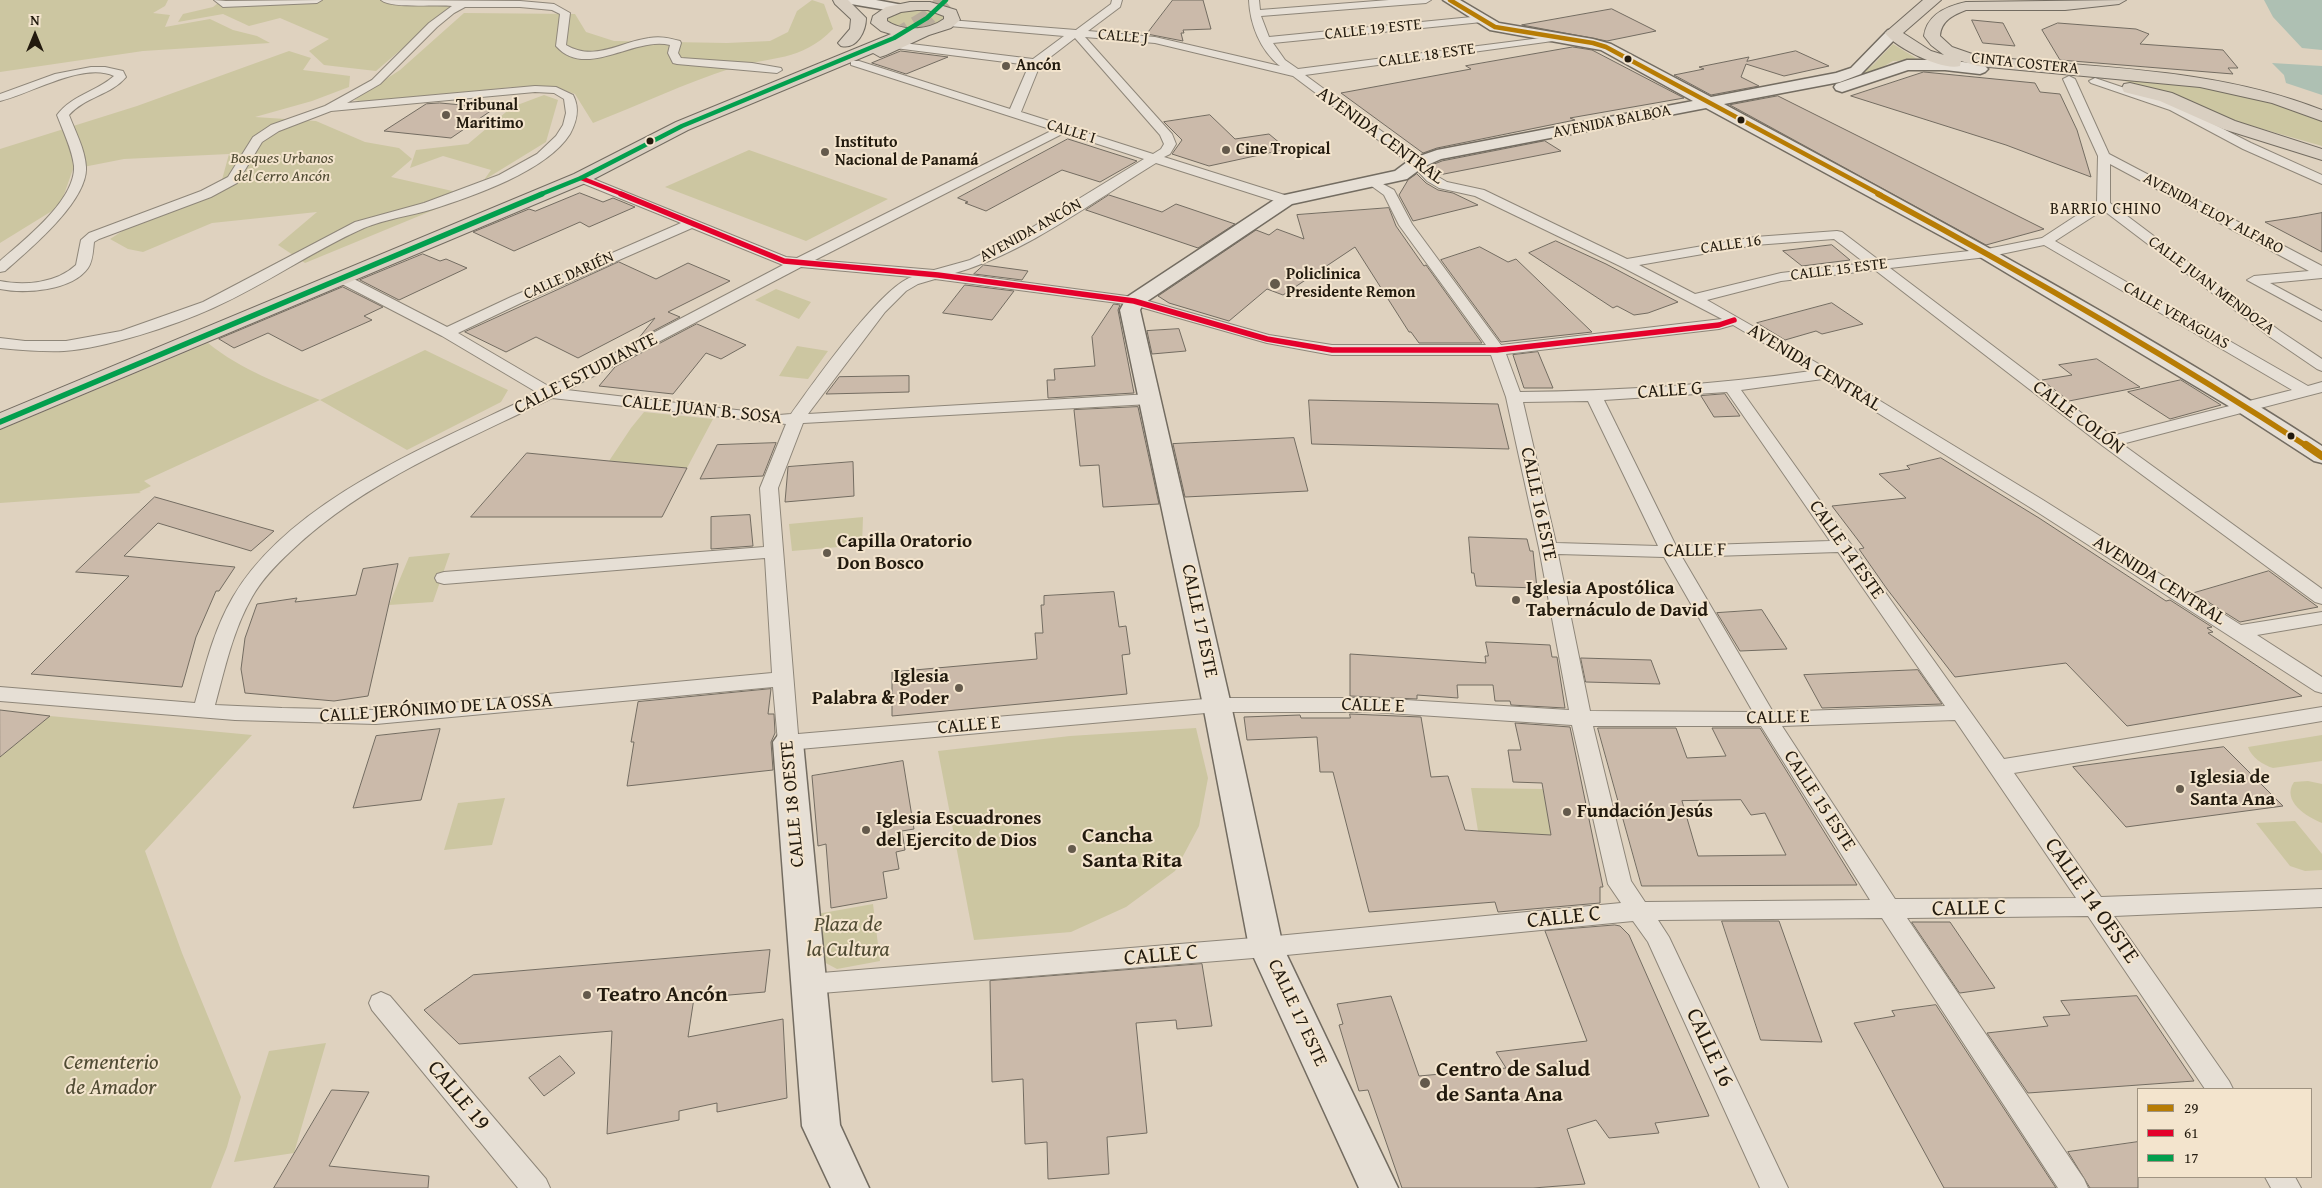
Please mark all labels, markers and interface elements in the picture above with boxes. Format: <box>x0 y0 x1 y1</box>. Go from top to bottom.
north arrow <box>10 10 60 60</box>
text: N <box>30 10 40 30</box>
street label: CALLE 19 ESTE <box>1324 15 1422 45</box>
street label: CALLE J <box>1097 25 1149 49</box>
street label: CALLE 18 ESTE <box>1378 40 1476 72</box>
street label: CINTA COSTERA <box>1971 49 2079 79</box>
unlabelled marker <box>1623 54 1633 64</box>
place label: Ancón <box>1016 56 1061 76</box>
marker: Ancón <box>1000 60 1012 72</box>
street label: AVENIDA CENTRAL <box>1312 82 1448 190</box>
place label: Tribunal Maritimo <box>456 96 524 134</box>
street label: AVENIDA BALBOA <box>1552 101 1672 143</box>
marker: Tribunal Maritimo <box>440 109 452 121</box>
street label: CALLE I <box>1044 115 1098 149</box>
unlabelled marker <box>1736 115 1746 125</box>
place label: Instituto Nacional de Panamá <box>835 133 979 171</box>
unlabelled marker <box>645 136 655 146</box>
place label: Cine Tropical <box>1236 140 1331 160</box>
marker: Cine Tropical <box>1220 144 1232 156</box>
marker: Instituto Nacional de Panamá <box>819 146 831 158</box>
park label: Bosques Urbanos del Cerro Ancón <box>231 149 333 187</box>
street label: AVENIDA ELOY ALFARO <box>2140 169 2286 259</box>
street label: AVENIDA ANCÓN <box>977 195 1085 267</box>
district label: BARRIO CHINO <box>2049 200 2163 220</box>
street label: CALLE 16 <box>1700 231 1762 259</box>
street label: CALLE JUAN MENDOZA <box>2144 232 2278 340</box>
street label: CALLE DARIÉN <box>521 248 617 304</box>
street label: CALLE 15 ESTE <box>1790 255 1888 285</box>
place label: Policlinica Presidente Remon <box>1286 265 1415 303</box>
marker: Policlinica Presidente Remon <box>1268 277 1282 291</box>
street label: CALLE VERAGUAS <box>2120 278 2232 354</box>
street label: AVENIDA CENTRAL <box>1743 319 1885 417</box>
street label: CALLE ESTUDIANTE <box>511 328 661 420</box>
street label: CALLE COLÓN <box>2028 376 2128 460</box>
street label: CALLE G <box>1637 377 1703 405</box>
street label: CALLE JUAN B. SOSA <box>621 390 783 430</box>
unlabelled marker <box>2286 431 2296 441</box>
street label: CALLE 16 ESTE <box>1515 445 1561 563</box>
street label: CALLE 14 ESTE <box>1804 496 1888 604</box>
place label: Capilla Oratorio Don Bosco <box>837 531 972 575</box>
street label: AVENIDA CENTRAL <box>2089 531 2229 631</box>
street label: CALLE F <box>1663 539 1727 563</box>
marker: Capilla Oratorio Don Bosco <box>821 547 833 559</box>
street label: CALLE 17 ESTE <box>1176 562 1222 680</box>
place label: Iglesia Apostólica Tabernáculo de David <box>1526 578 1708 622</box>
marker: Iglesia Apostólica Tabernáculo de David <box>1510 594 1522 606</box>
place label: Iglesia Palabra & Poder <box>812 666 949 710</box>
marker: Iglesia Palabra & Poder <box>953 682 965 694</box>
street label: CALLE JERÓNIMO DE LA OSSA <box>319 689 553 729</box>
street label: CALLE E <box>1341 694 1405 718</box>
street label: CALLE E <box>1746 706 1810 730</box>
street label: CALLE E <box>937 712 1001 740</box>
street label: CALLE 18 OESTE <box>776 740 810 868</box>
street label: CALLE 15 ESTE <box>1778 746 1860 856</box>
place label: Iglesia de Santa Ana <box>2190 767 2275 811</box>
marker: Iglesia de Santa Ana <box>2174 783 2186 795</box>
place label: Fundación Jesús <box>1577 801 1713 823</box>
marker: Fundación Jesús <box>1561 806 1573 818</box>
place label: Iglesia Escuadrones del Ejercito de Dios <box>876 808 1042 852</box>
place label: Cancha Santa Rita <box>1082 823 1182 874</box>
marker: Iglesia Escuadrones del Ejercito de Dios <box>860 824 872 836</box>
street label: CALLE 14 OESTE <box>2038 833 2144 969</box>
marker: Cancha Santa Rita <box>1066 843 1078 855</box>
street label: CALLE C <box>1932 895 2006 923</box>
street label: CALLE C <box>1526 901 1602 935</box>
park label: Plaza de la Cultura <box>806 912 890 964</box>
street label: CALLE C <box>1123 940 1199 972</box>
street label: CALLE 17 ESTE <box>1262 956 1332 1070</box>
place label: Teatro Ancón <box>597 982 728 1008</box>
marker: Teatro Ancón <box>581 989 593 1001</box>
street label: CALLE 16 <box>1679 1005 1739 1091</box>
park label: Cementerio de Amador <box>64 1050 158 1102</box>
street label: CALLE 19 <box>421 1056 495 1136</box>
place label: Centro de Salud de Santa Ana <box>1436 1057 1590 1108</box>
marker: Centro de Salud de Santa Ana <box>1418 1076 1432 1090</box>
legend <box>2137 1088 2312 1178</box>
text: 29 <box>2184 1097 2198 1118</box>
text: 61 <box>2184 1122 2198 1143</box>
text: 17 <box>2184 1147 2198 1168</box>

